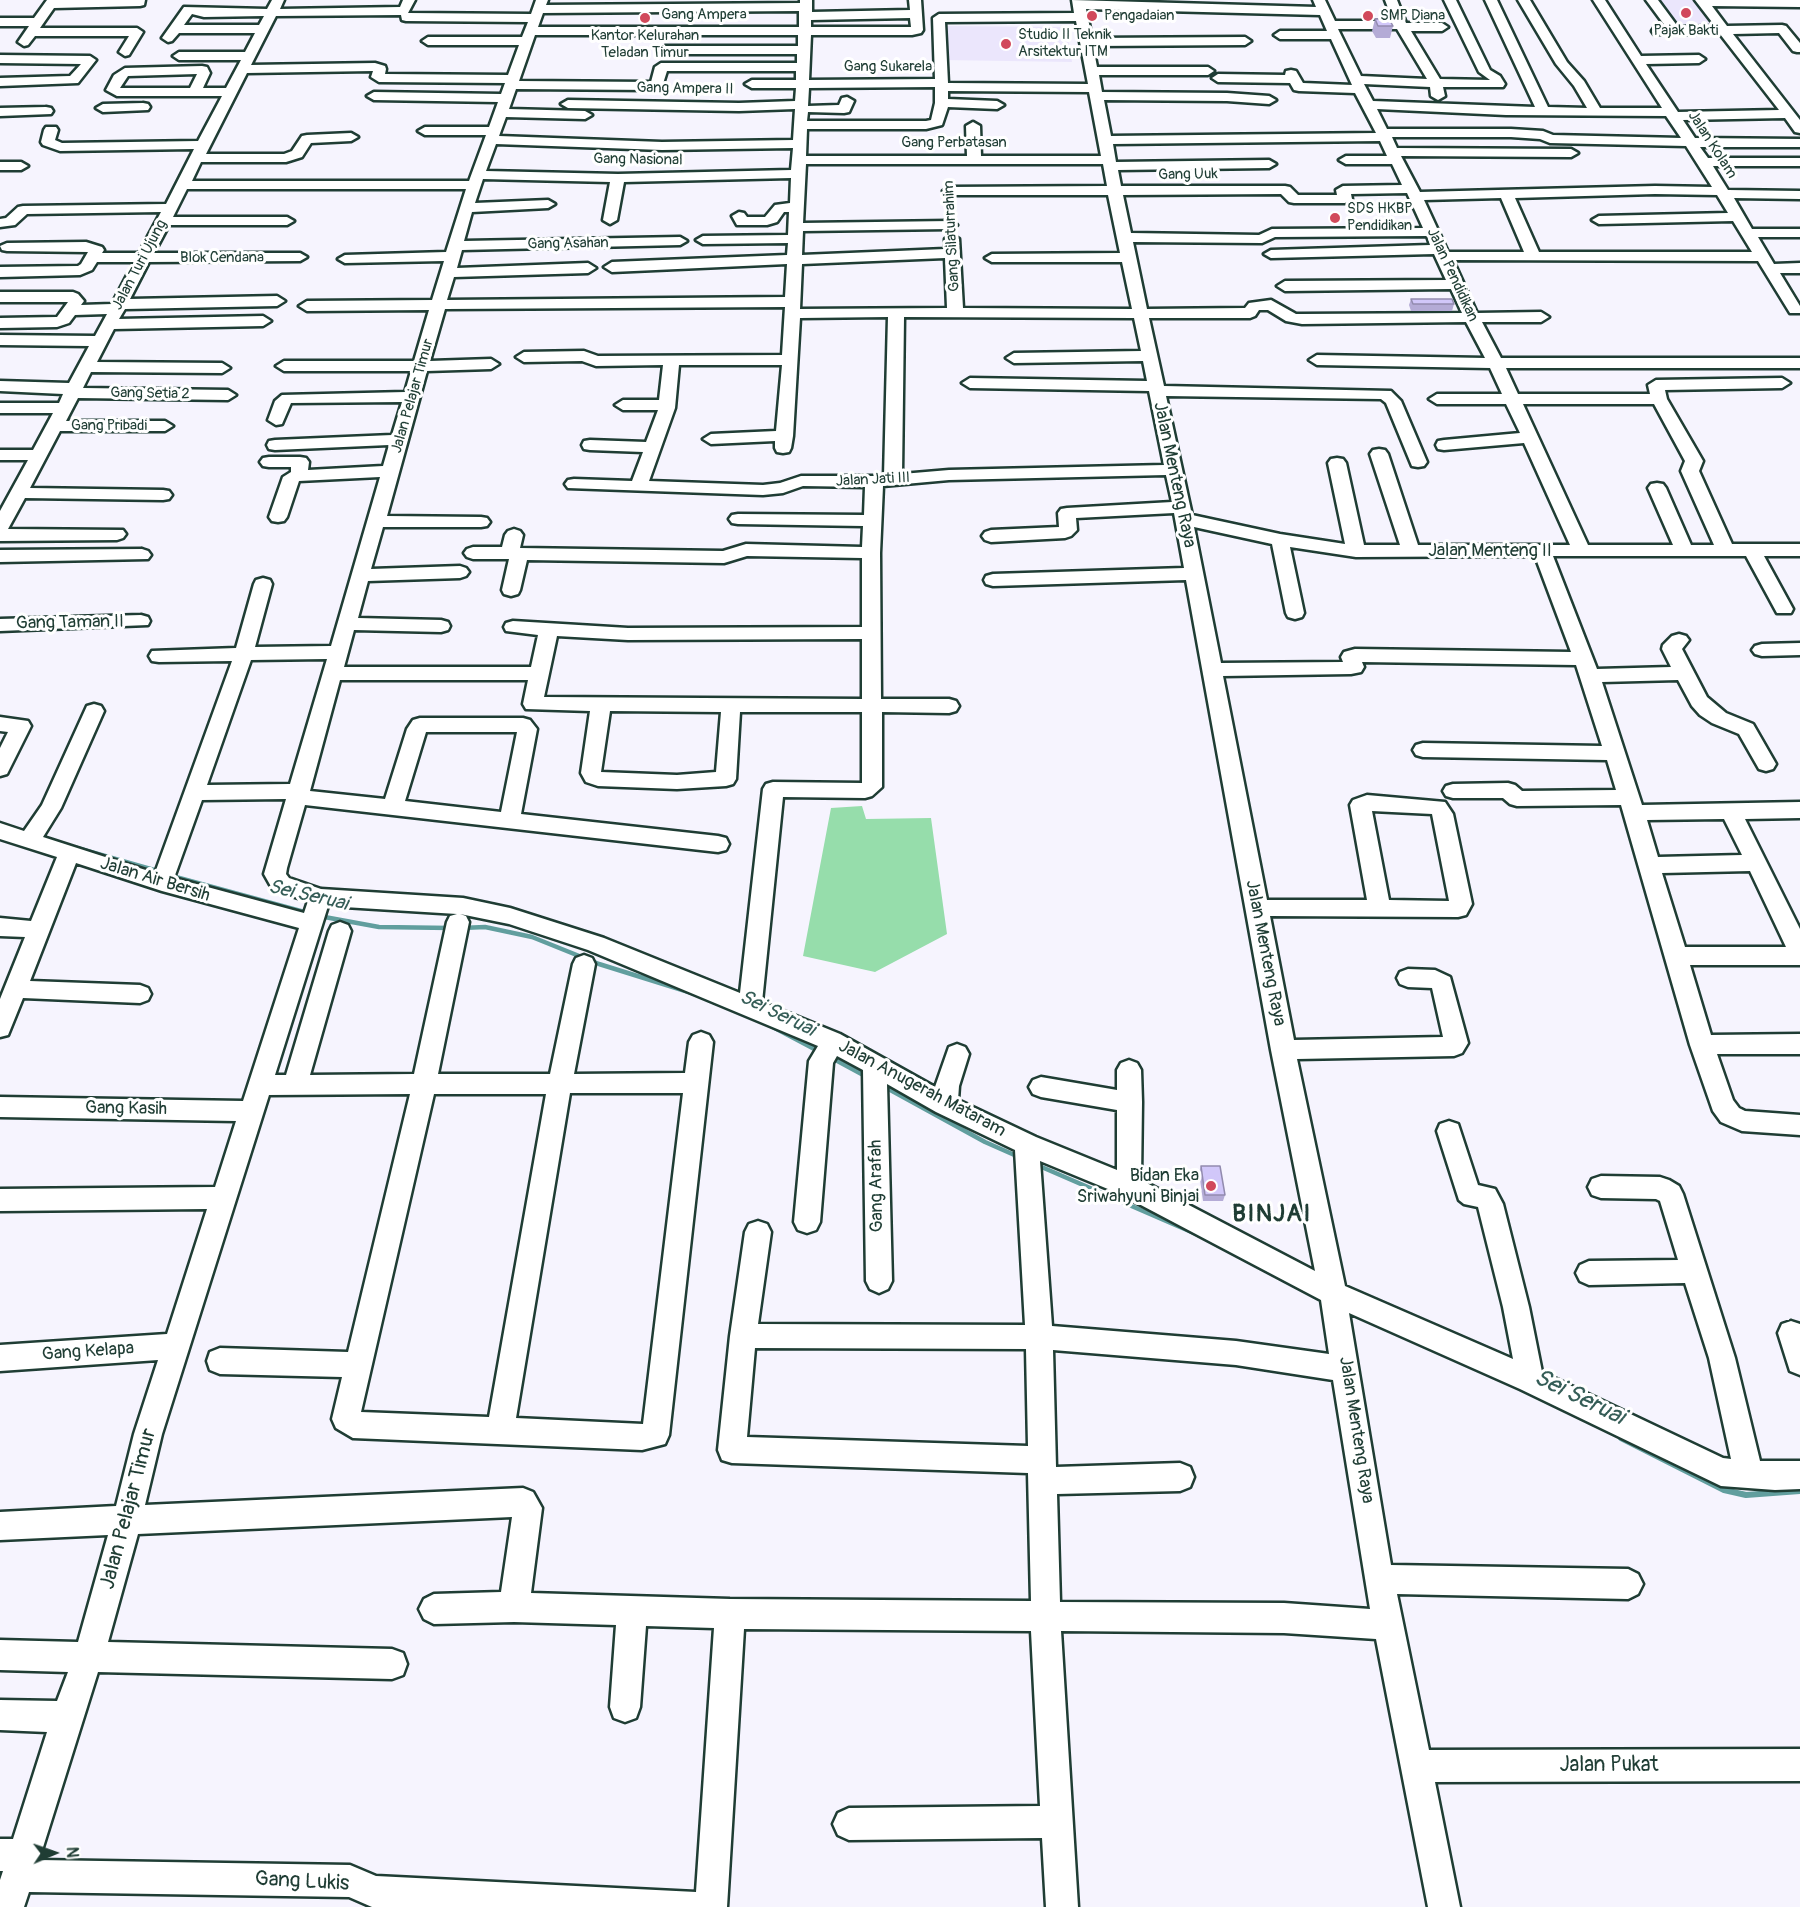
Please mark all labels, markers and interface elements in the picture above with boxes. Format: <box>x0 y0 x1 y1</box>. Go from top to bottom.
street label: Gang Ampera <box>661 6 747 24</box>
marker: Pajak Bakti <box>1679 6 1693 20</box>
place label: Pengadaian <box>1104 7 1174 25</box>
place label: SMP Diana <box>1380 7 1445 25</box>
marker: Pengadaian <box>1085 9 1099 23</box>
marker: SMP Diana <box>1361 9 1375 23</box>
marker: Kantor Kelurahan Teladan Timur <box>638 11 652 25</box>
place label: Pajak Bakti <box>1653 22 1719 40</box>
place label: Studio II Teknik Arsitektur ITM <box>1018 26 1112 61</box>
place label: Kantor Kelurahan Teladan Timur <box>591 27 699 62</box>
marker: Studio II Teknik Arsitektur ITM <box>999 37 1013 51</box>
street label: Gang Sukarela <box>844 58 932 76</box>
street label: Gang Ampera II <box>636 79 734 99</box>
street label: Jalan Kolam <box>1683 108 1741 182</box>
street label: Gang Perbatasan <box>901 134 1007 152</box>
street label: Gang Nasional <box>593 150 683 170</box>
street label: Gang Uuk <box>1158 165 1218 185</box>
street label: Gang Silaturrahim <box>940 180 964 292</box>
place label: SDS HKBP Pendidikan <box>1347 200 1412 235</box>
marker: SDS HKBP Pendidikan <box>1328 211 1342 225</box>
street label: Jalan Turi Ujung <box>109 217 171 313</box>
street label: Jalan Pendidikan <box>1422 225 1482 325</box>
street label: Gang Asahan <box>527 234 609 254</box>
street label: Blok Cendana <box>180 249 264 267</box>
street label: Jalan Pelajar Timur <box>388 337 438 455</box>
street label: Gang Setia 2 <box>110 384 190 404</box>
street label: Jalan Menteng Raya <box>1148 400 1200 550</box>
street label: Gang Pribadi <box>71 417 147 435</box>
street label: Jalan Jati III <box>835 469 911 491</box>
street label: Jalan Menteng II <box>1428 540 1552 562</box>
street label: Gang Taman II <box>16 611 124 635</box>
street label: Jalan Air Bersih <box>98 853 212 907</box>
water label: Sei Seruai <box>266 875 350 917</box>
street label: Jalan Menteng Raya <box>1240 878 1290 1028</box>
water label: Sei Seruai <box>735 985 819 1043</box>
street label: Jalan Anugerah Mataram <box>835 1036 1009 1142</box>
street label: Gang Kasih <box>85 1097 167 1121</box>
street label: Gang Arafah <box>865 1139 889 1233</box>
place label: Bidan Eka Sriwahyuni Binjai <box>1077 1165 1199 1208</box>
marker: Bidan Eka Sriwahyuni Binjai <box>1204 1179 1218 1193</box>
district label: BINJAI <box>1232 1201 1312 1229</box>
street label: Gang Kelapa <box>41 1338 135 1366</box>
street label: Jalan Menteng Raya <box>1334 1355 1378 1505</box>
water label: Sei Seruai <box>1529 1364 1629 1432</box>
street label: Jalan Pelajar Timur <box>95 1426 163 1592</box>
street label: Jalan Pukat <box>1560 1753 1658 1779</box>
north arrow <box>24 1823 84 1883</box>
text: N <box>62 1847 82 1858</box>
street label: Gang Lukis <box>254 1867 350 1897</box>

